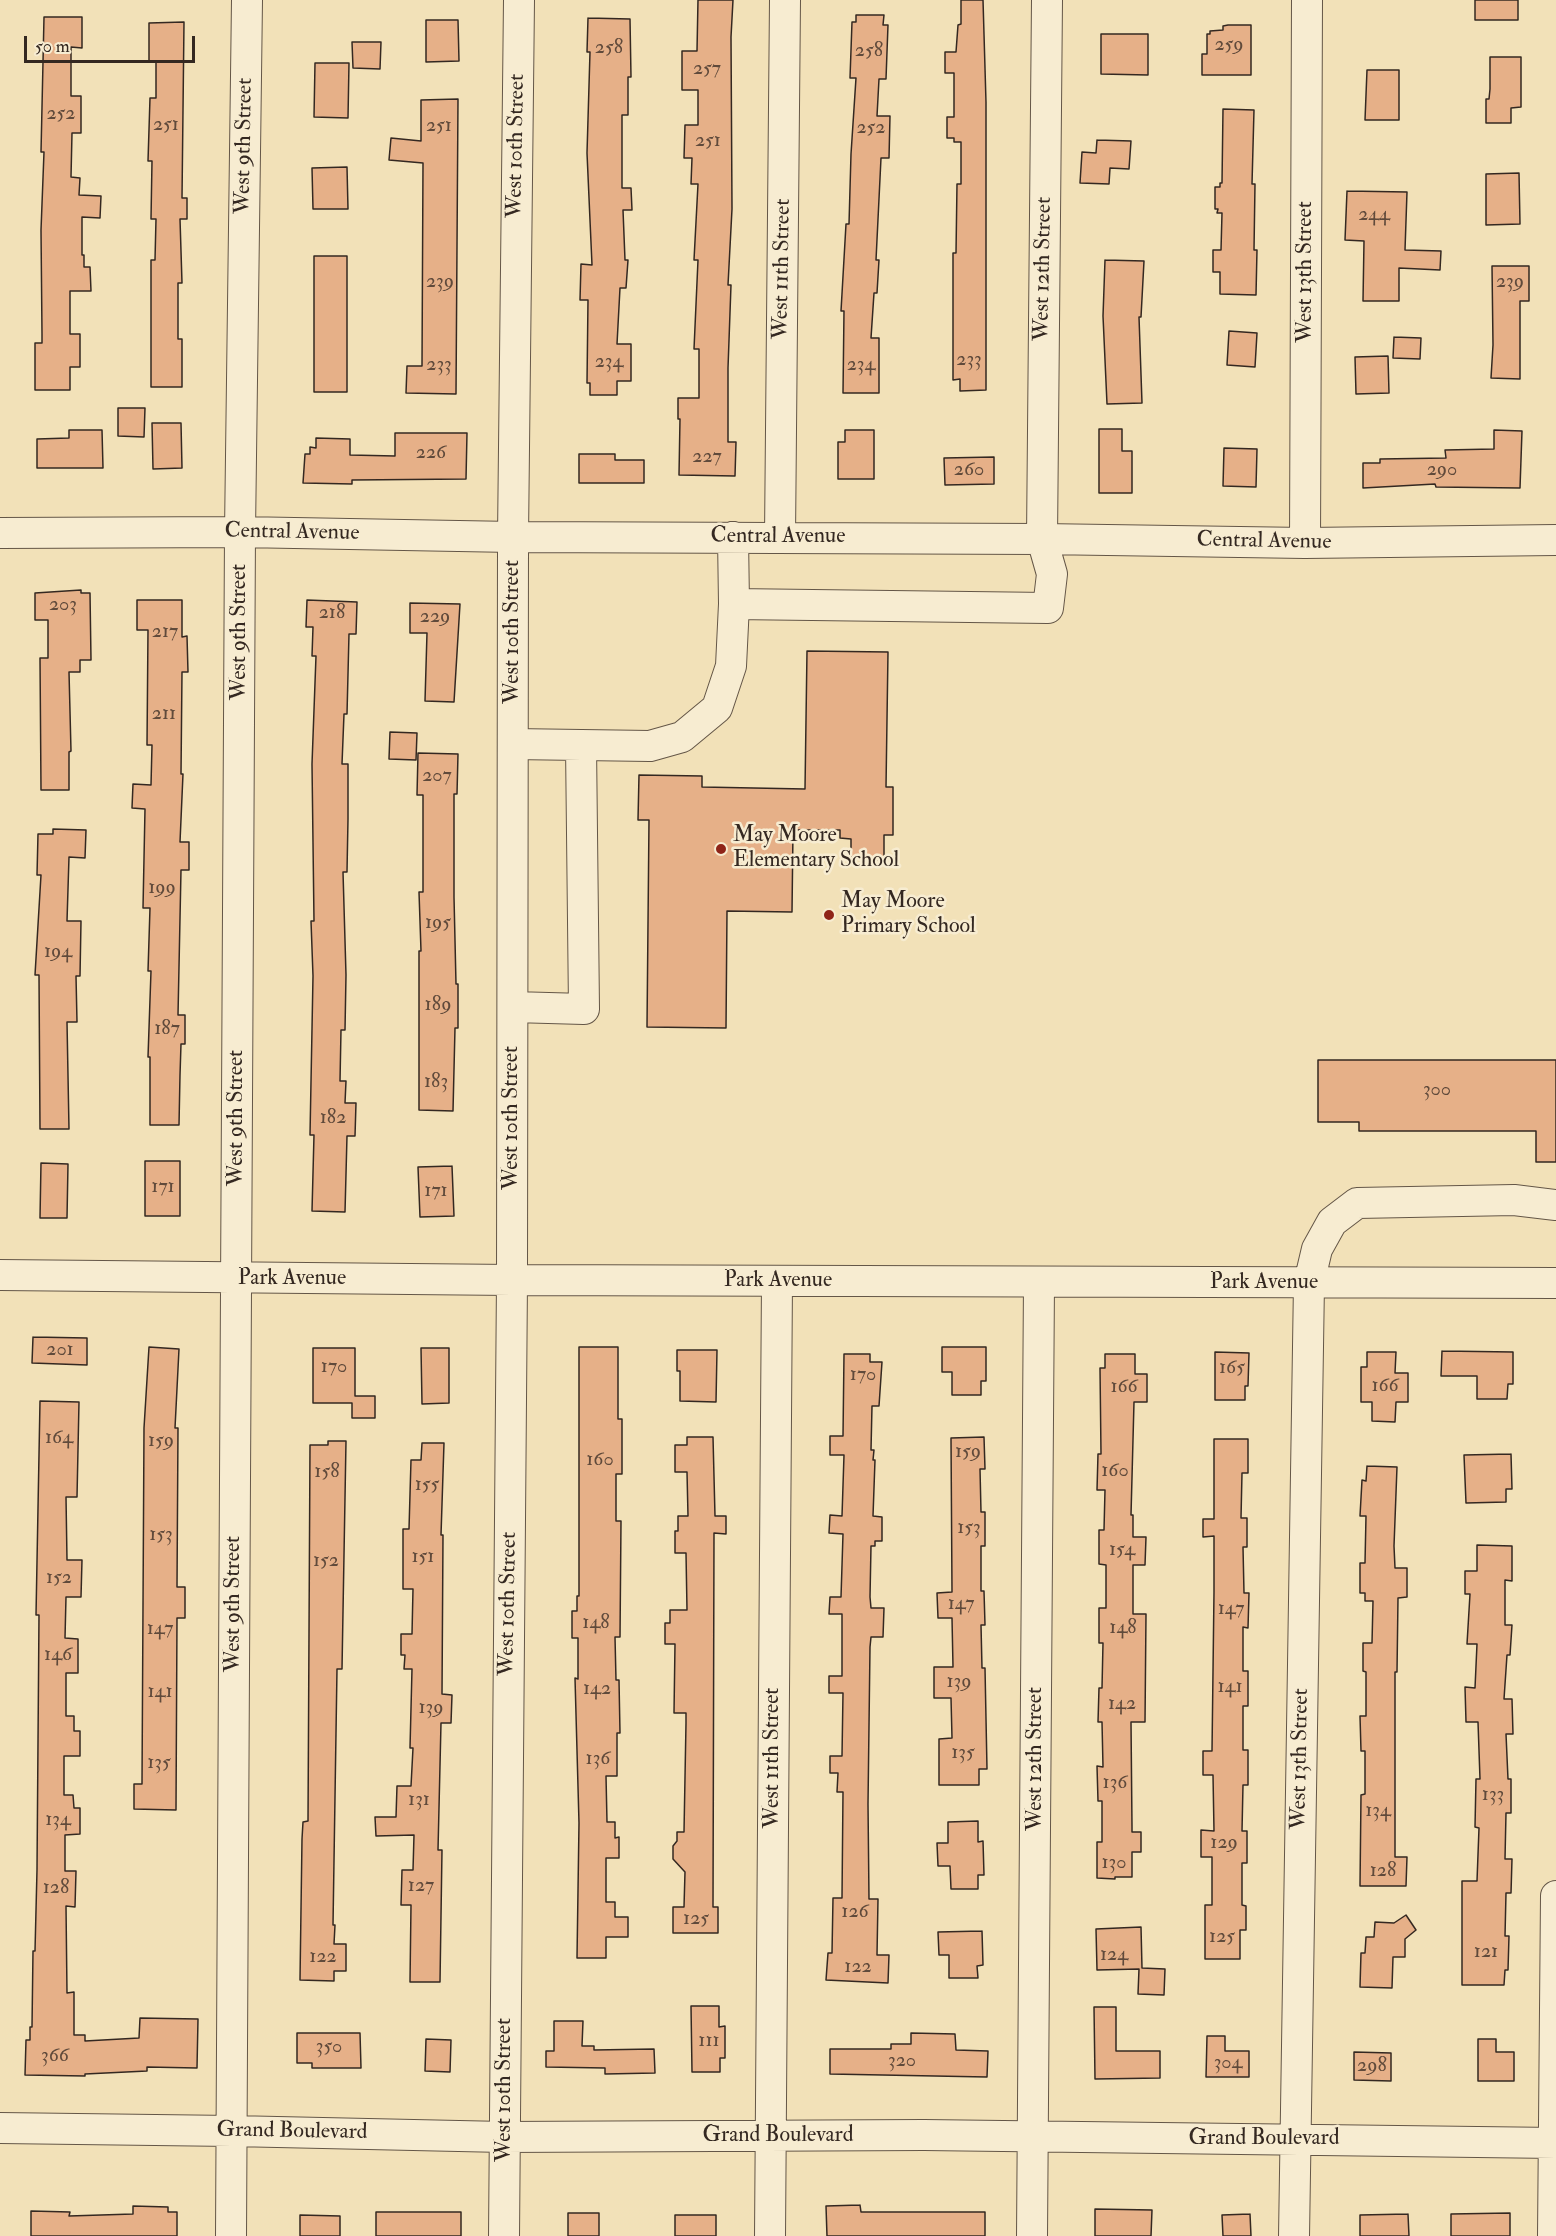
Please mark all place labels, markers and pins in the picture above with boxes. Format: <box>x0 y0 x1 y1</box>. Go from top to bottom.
place label: May Moore Elementary School <box>733 823 899 874</box>
marker: May Moore Elementary School <box>714 842 728 856</box>
place label: May Moore Primary School <box>841 889 976 940</box>
marker: May Moore Primary School <box>822 908 836 922</box>

